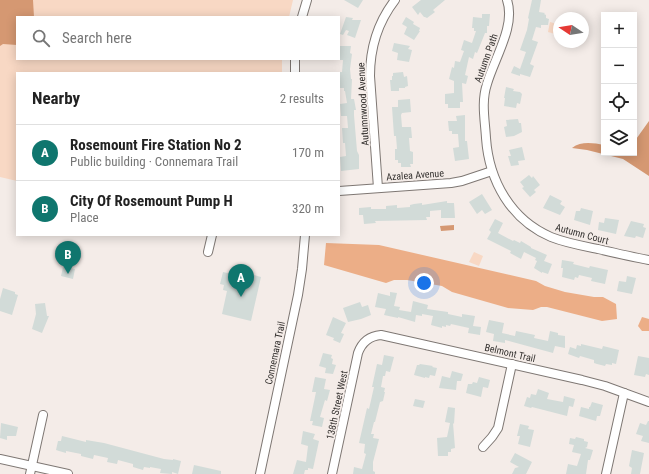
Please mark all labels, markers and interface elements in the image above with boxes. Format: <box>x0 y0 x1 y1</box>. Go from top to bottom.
north arrow <box>553 12 589 48</box>
map controls <box>601 12 637 156</box>
button: + <box>601 12 637 48</box>
search box <box>16 16 340 60</box>
icon: search <box>30 27 52 49</box>
text: Search here <box>62 29 132 47</box>
street label: Autumn Path <box>472 32 500 84</box>
button: − <box>601 48 637 84</box>
street label: Autumnwood Avenue <box>355 62 371 146</box>
button: locate <box>601 84 637 120</box>
text: Nearby <box>32 88 80 108</box>
text: 2 results <box>280 91 324 106</box>
button: layers <box>601 120 637 156</box>
text: Rosemount Fire Station No 2 <box>70 136 242 154</box>
text: A <box>41 145 49 160</box>
text: 170 m <box>292 145 324 160</box>
text: Public building · Connemara Trail <box>70 154 238 169</box>
street label: Azalea Avenue <box>386 167 445 183</box>
text: City Of Rosemount Pump H <box>70 192 233 210</box>
text: B <box>41 201 49 216</box>
text: 320 m <box>292 201 324 216</box>
text: Place <box>70 210 99 225</box>
street label: Autumn Court <box>554 222 610 246</box>
pin: B <box>55 241 81 274</box>
pin: A <box>228 264 254 297</box>
your location <box>414 273 434 293</box>
street label: Connemara Trail <box>263 320 287 386</box>
street label: Belmont Trail <box>483 342 537 364</box>
street label: 138th Street West <box>324 369 350 441</box>

